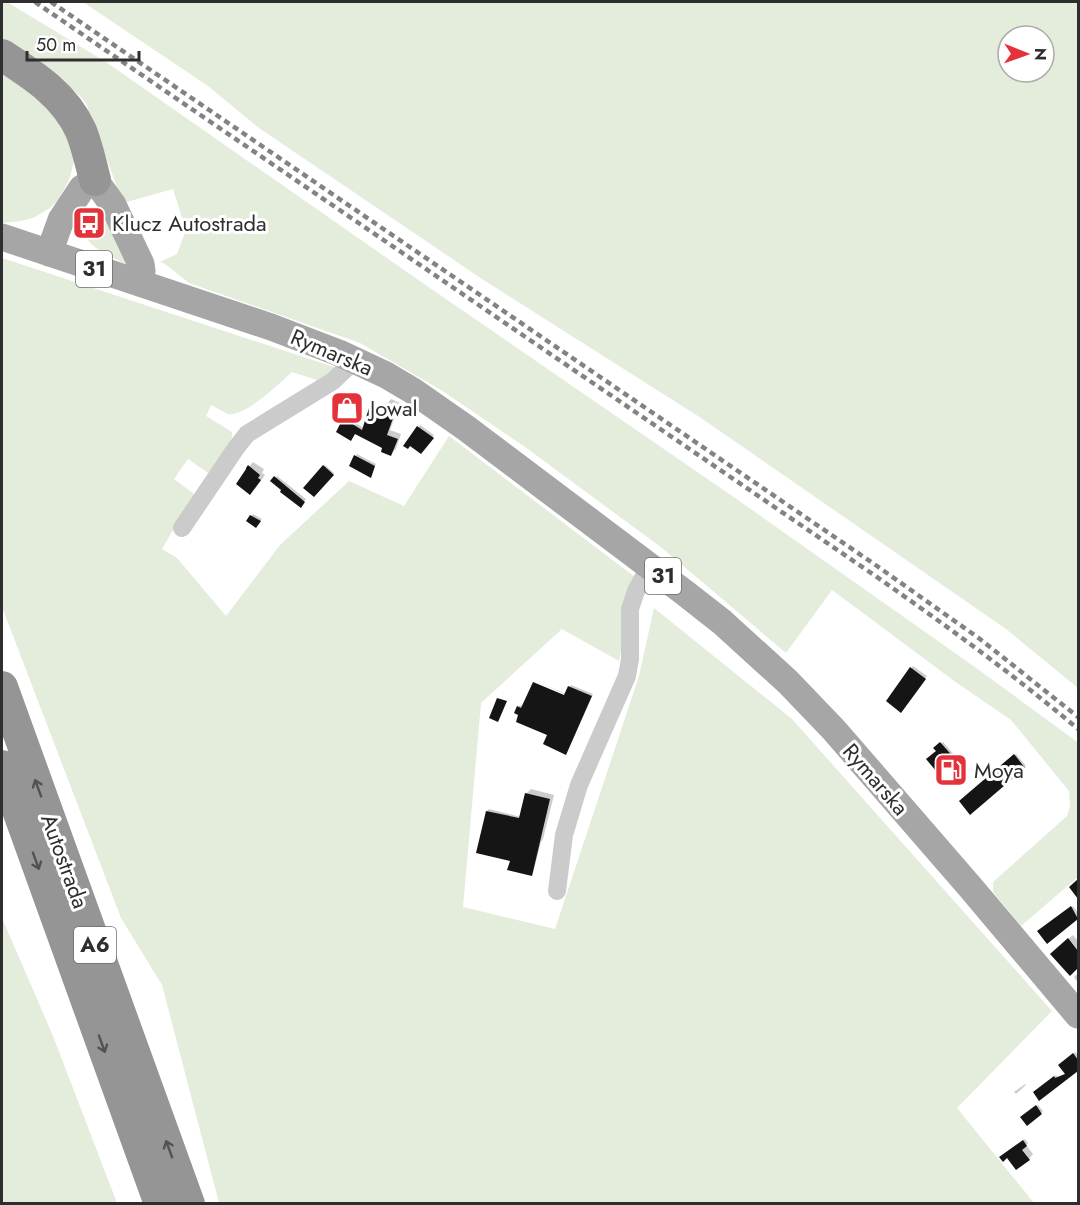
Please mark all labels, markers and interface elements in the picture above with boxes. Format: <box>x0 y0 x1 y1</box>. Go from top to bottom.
scale bar <box>27 24 140 62</box>
north arrow <box>996 24 1056 84</box>
text: 50 m <box>36 32 76 58</box>
text: N <box>1029 48 1052 61</box>
bus stop icon: Klucz Autostrada <box>71 205 107 241</box>
place label: Klucz Autostrada <box>112 207 267 239</box>
road number: 31 <box>76 251 112 287</box>
street label: Rymarska <box>286 320 378 384</box>
shop icon: Jowal <box>329 390 365 426</box>
place label: Jowal <box>367 392 418 424</box>
road number: 31 <box>645 558 681 594</box>
street label: Rymarska <box>836 736 916 822</box>
fuel station icon: Moya <box>933 752 969 788</box>
place label: Moya <box>974 754 1024 786</box>
one-way arrow <box>32 779 43 797</box>
street label: Autostrada <box>33 809 97 913</box>
one-way arrow <box>31 851 42 870</box>
road number: A6 <box>74 927 116 963</box>
one-way arrow <box>98 1034 109 1053</box>
one-way arrow <box>163 1140 174 1158</box>

